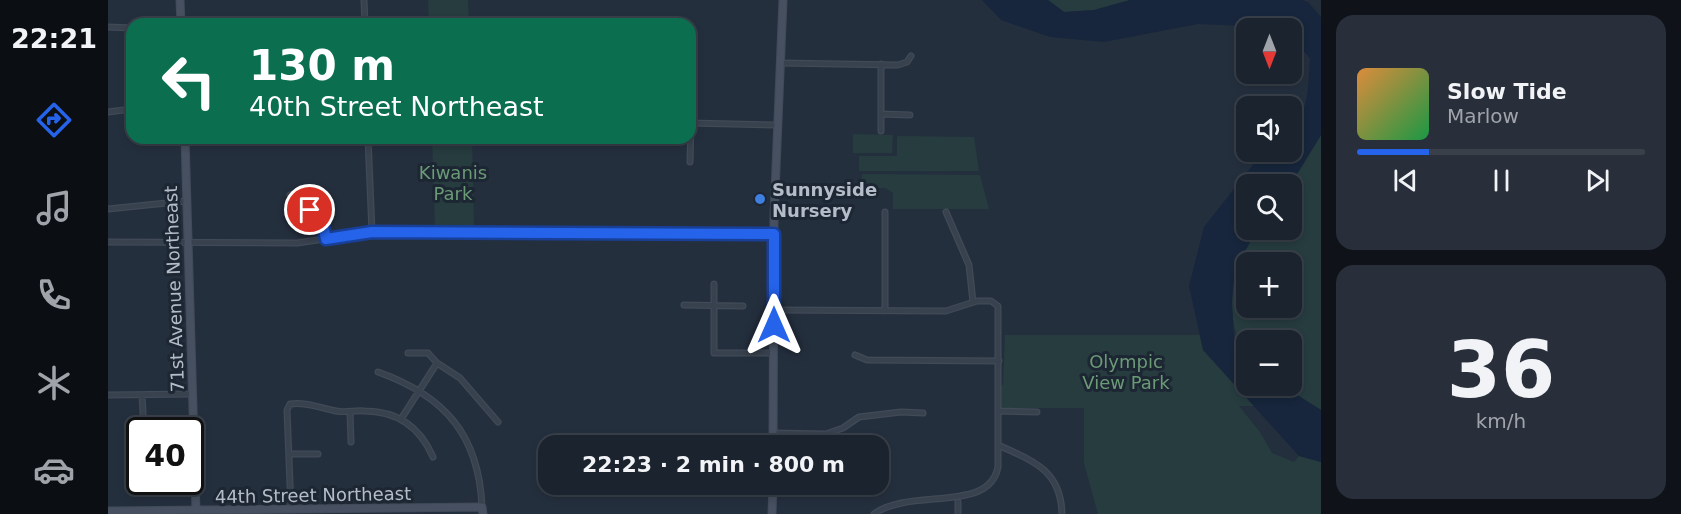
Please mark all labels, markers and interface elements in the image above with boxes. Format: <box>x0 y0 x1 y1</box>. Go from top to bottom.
north arrow <box>1236 18 1302 84</box>
map controls <box>1236 18 1302 396</box>
text: 22:21 <box>11 23 97 54</box>
text: 130 m <box>249 41 395 90</box>
icon: left <box>150 42 228 120</box>
text: Slow Tide <box>1447 79 1567 104</box>
text: 40th Street Northeast <box>249 91 544 122</box>
button: sound <box>1236 96 1302 162</box>
icon: directions <box>33 99 75 141</box>
text: Marlow <box>1447 104 1519 128</box>
park label: Kiwanis Park <box>419 162 487 204</box>
icon: previous <box>1389 164 1422 197</box>
icon: pause <box>1485 164 1518 197</box>
icon: next <box>1581 164 1614 197</box>
button: search <box>1236 174 1302 240</box>
place label: Sunnyside Nursery <box>772 179 877 221</box>
pin <box>284 184 335 235</box>
street label: 71st Avenue Northeast <box>160 185 188 393</box>
icon: music <box>33 187 75 229</box>
marker: Sunnyside Nursery <box>753 192 767 206</box>
icon: arrive <box>293 193 326 226</box>
button: + <box>1236 252 1302 318</box>
icon: phone <box>33 274 75 316</box>
position arrow <box>742 293 806 357</box>
text: 36 <box>1447 325 1555 415</box>
button: − <box>1236 330 1302 396</box>
park label: Olympic View Park <box>1082 351 1170 393</box>
icon: climate <box>33 362 75 404</box>
text: km/h <box>1476 409 1526 433</box>
speed limit sign: 40 <box>126 417 204 495</box>
icon: car <box>33 449 75 491</box>
text: 22:23 · 2 min · 800 m <box>582 452 845 477</box>
street label: 44th Street Northeast <box>215 483 411 507</box>

